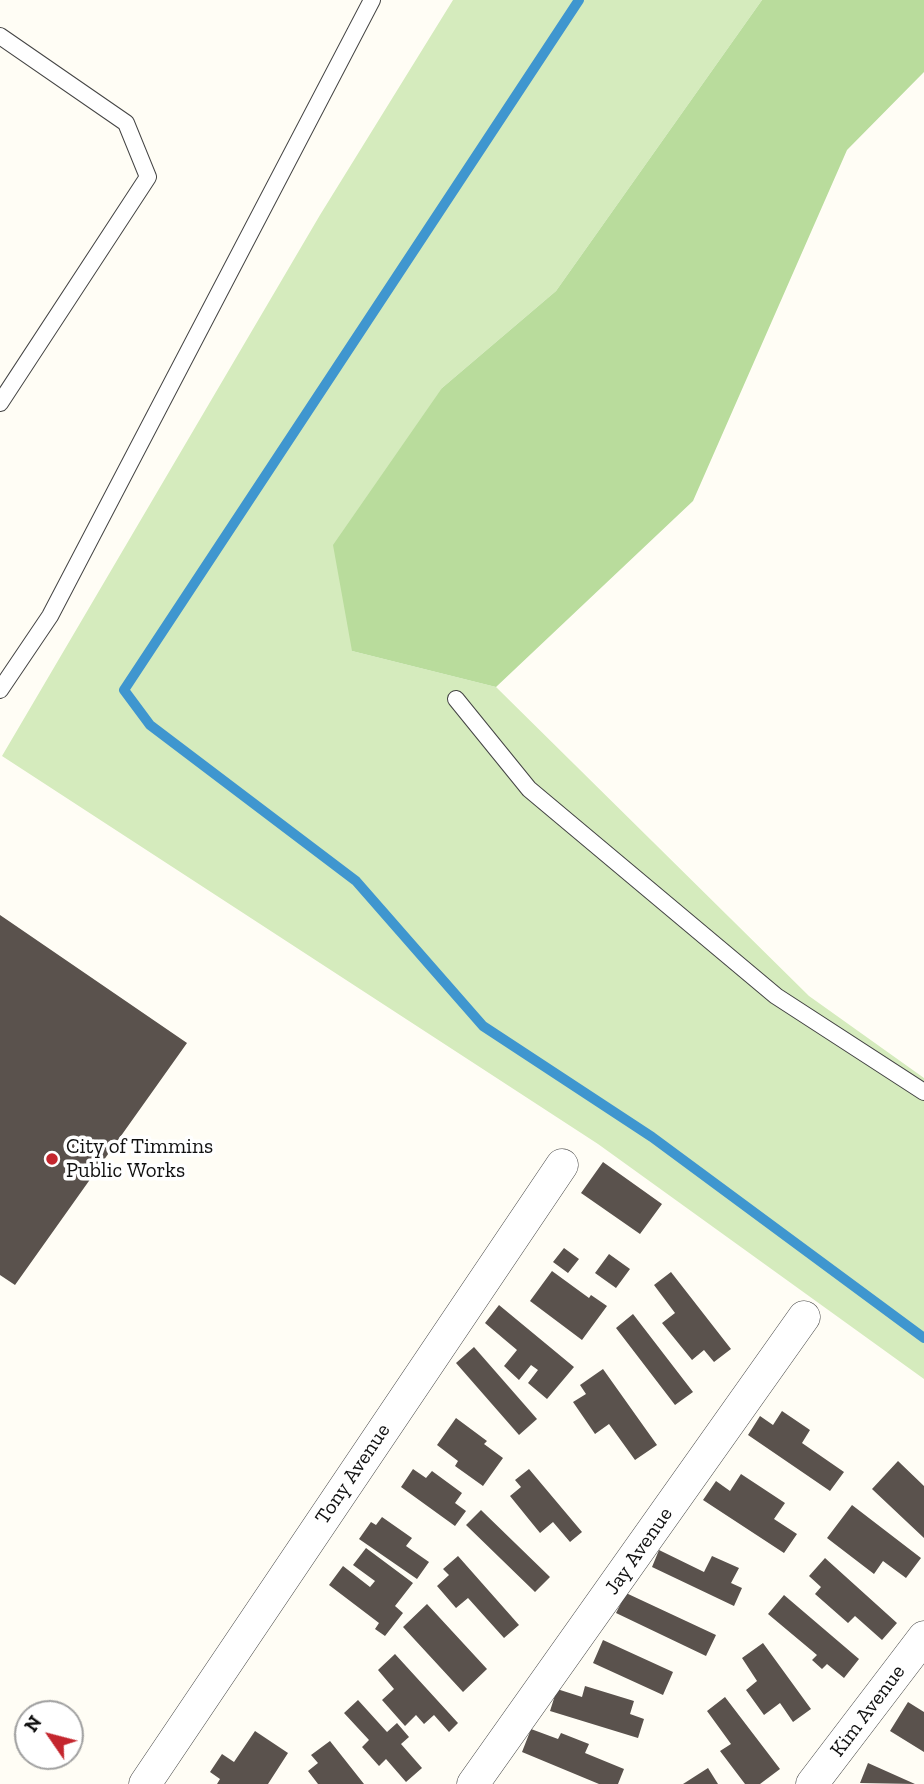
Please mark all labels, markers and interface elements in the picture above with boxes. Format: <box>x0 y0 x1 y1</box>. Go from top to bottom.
place label: City of Timmins Public Works <box>66 1134 213 1184</box>
marker: City of Timmins Public Works <box>44 1151 60 1167</box>
street label: Tony Avenue <box>310 1419 396 1529</box>
street label: Jay Avenue <box>600 1503 678 1599</box>
street label: Kim Avenue <box>825 1660 911 1762</box>
north arrow <box>14 1700 84 1770</box>
text: N <box>19 1711 47 1736</box>

